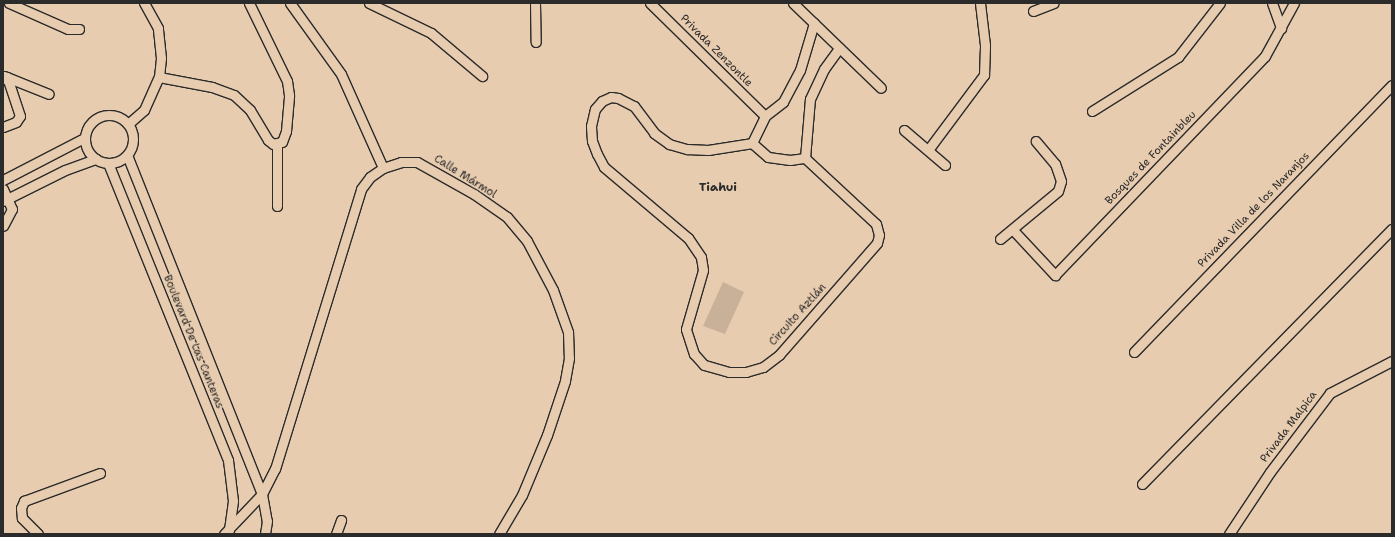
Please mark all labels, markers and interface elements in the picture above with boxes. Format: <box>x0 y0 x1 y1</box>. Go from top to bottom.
street label: Privada Zenzontle <box>677 12 755 90</box>
street label: Bosques de Fontainbleu <box>1103 108 1199 208</box>
street label: Privada Villa de los Naranjos <box>1195 150 1313 270</box>
street label: Calle Mármol <box>431 153 499 201</box>
district label: Tiahui <box>699 181 737 195</box>
street label: Boulevard De Las Canteras <box>160 273 226 411</box>
street label: Circuito Aztlán <box>767 281 829 349</box>
street label: Privada Malpica <box>1258 389 1320 465</box>

